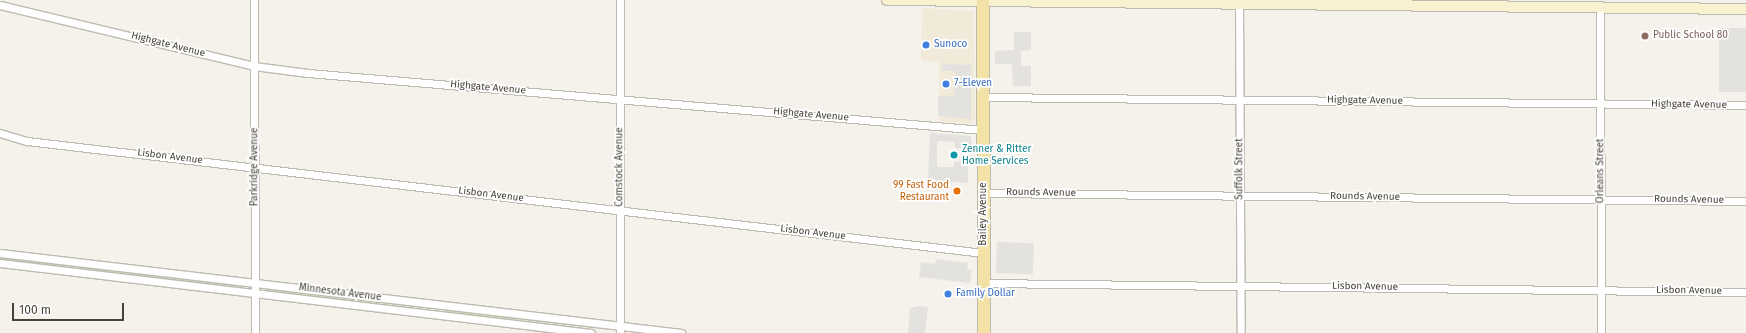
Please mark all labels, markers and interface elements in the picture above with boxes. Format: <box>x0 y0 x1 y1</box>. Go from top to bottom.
street label: Highgate Avenue <box>130 30 206 60</box>
place label: Public School 80 <box>1653 30 1728 42</box>
marker: Public School 80 <box>1640 31 1650 41</box>
place label: Sunoco <box>934 39 967 51</box>
marker: Sunoco <box>921 40 931 50</box>
place label: 7-Eleven <box>954 78 992 90</box>
street label: Highgate Avenue <box>450 79 526 97</box>
marker: 7-Eleven <box>941 79 951 89</box>
street label: Highgate Avenue <box>1327 94 1403 108</box>
street label: Highgate Avenue <box>1651 98 1727 112</box>
street label: Highgate Avenue <box>773 106 849 124</box>
street label: Comstock Avenue <box>614 127 626 207</box>
street label: Parkridge Avenue <box>249 128 261 206</box>
street label: Suffolk Street <box>1234 138 1246 200</box>
street label: Orleans Street <box>1595 139 1607 203</box>
place label: Zenner & Ritter Home Services <box>962 143 1031 166</box>
street label: Lisbon Avenue <box>137 147 203 167</box>
marker: Zenner & Ritter Home Services <box>949 150 959 160</box>
place label: 99 Fast Food Restaurant <box>893 179 949 202</box>
street label: Bailey Avenue <box>978 182 990 246</box>
street label: Lisbon Avenue <box>458 185 524 205</box>
marker: 99 Fast Food Restaurant <box>952 186 962 196</box>
street label: Rounds Avenue <box>1006 186 1076 200</box>
street label: Rounds Avenue <box>1330 190 1400 204</box>
street label: Rounds Avenue <box>1654 193 1724 207</box>
street label: Lisbon Avenue <box>780 223 846 243</box>
street label: Lisbon Avenue <box>1332 280 1398 294</box>
street label: Minnesota Avenue <box>298 282 382 304</box>
street label: Lisbon Avenue <box>1656 284 1722 298</box>
place label: Family Dollar <box>956 288 1015 300</box>
marker: Family Dollar <box>943 289 953 299</box>
scale bar <box>14 295 126 321</box>
text: 100 m <box>19 303 51 317</box>

